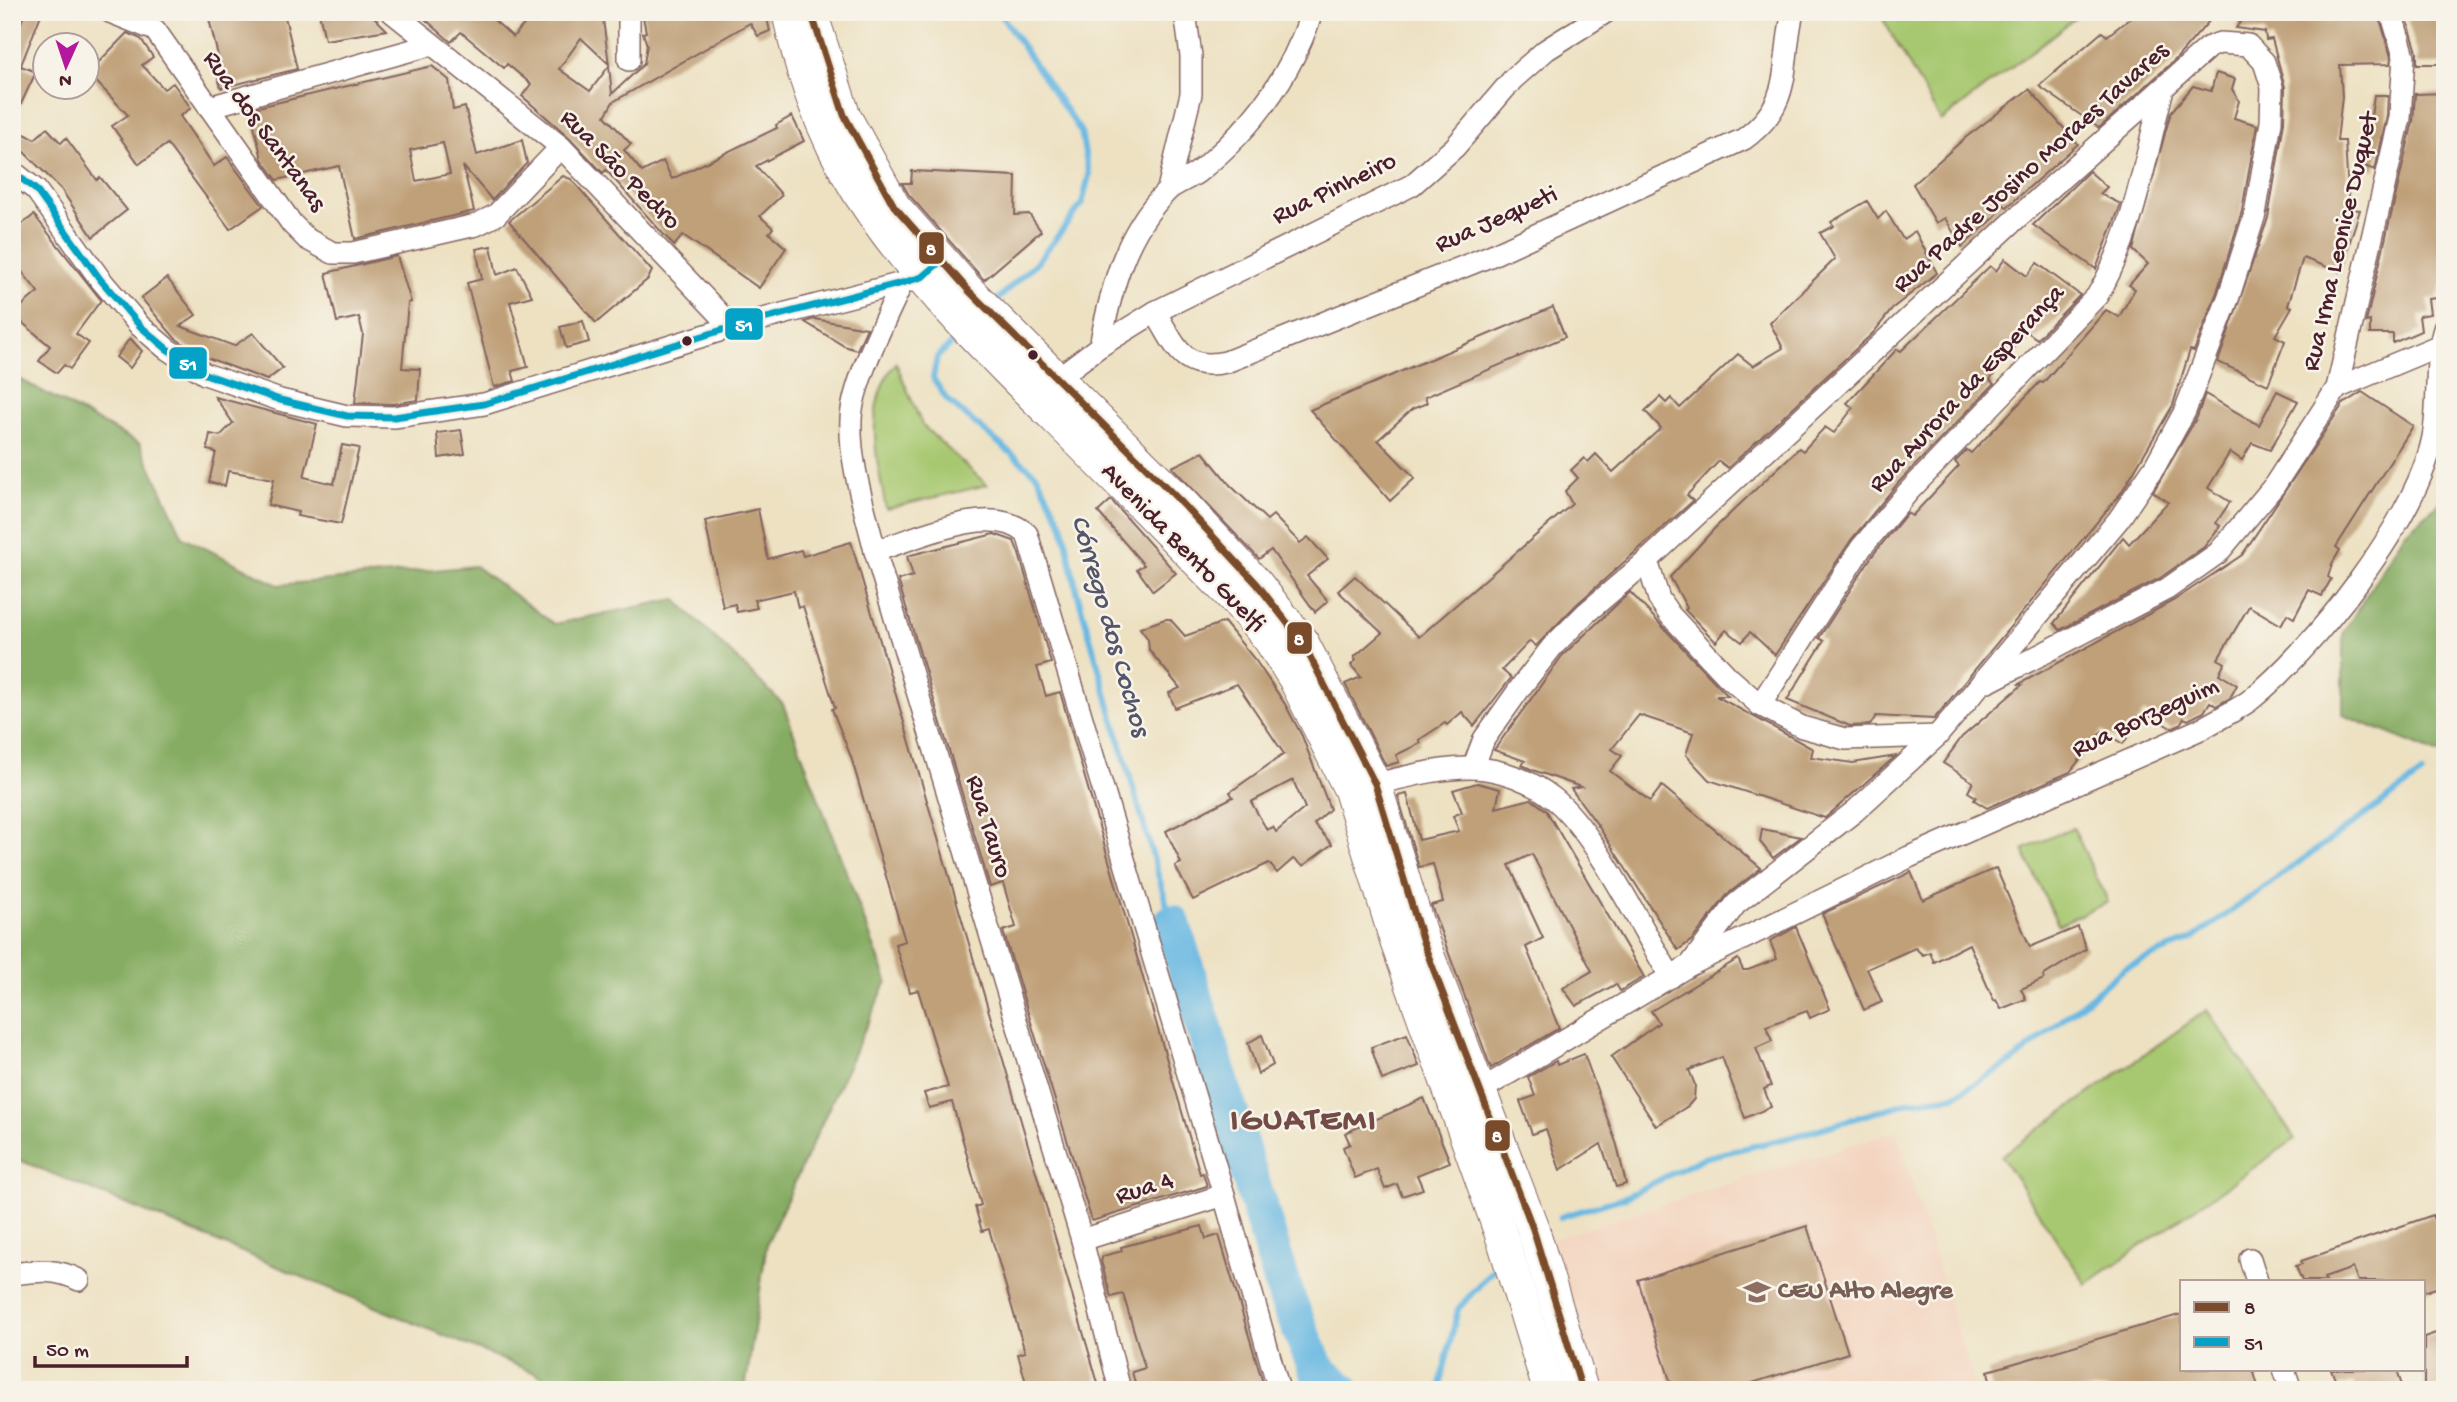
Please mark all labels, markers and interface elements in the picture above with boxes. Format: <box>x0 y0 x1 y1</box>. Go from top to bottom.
north arrow <box>32 32 102 102</box>
street label: Rua Padre Josino Moraes Tavares <box>1888 36 2177 301</box>
street label: Rua dos Santanas <box>194 46 333 220</box>
text: N <box>58 68 72 91</box>
street label: Rua São Pedro <box>552 104 686 238</box>
street label: Rua Irma Leonice Duquet <box>2297 107 2387 374</box>
street label: Rua Pinheiro <box>1268 147 1402 233</box>
street label: Rua Jequeti <box>1431 180 1563 262</box>
line badge: 8 <box>918 231 945 265</box>
text: 8 <box>926 240 937 263</box>
street label: Rua Aurora da Esperança <box>1863 278 2074 501</box>
line badge: 51 <box>724 307 764 341</box>
text: 51 <box>735 316 753 339</box>
unlabelled marker <box>680 334 694 348</box>
line badge: 51 <box>168 346 208 380</box>
unlabelled marker <box>1026 348 1040 362</box>
text: 51 <box>179 355 197 378</box>
street label: Avenida Bento Guelfi <box>1093 457 1271 641</box>
water label: Córrego dos Cochos <box>1062 512 1157 743</box>
line badge: 8 <box>1286 621 1313 655</box>
text: 8 <box>1294 630 1305 653</box>
street label: Rua Borzeguim <box>2068 671 2224 767</box>
street label: Rua Tauro <box>957 772 1017 882</box>
district label: IGUATEMI <box>1230 1103 1378 1141</box>
line badge: 8 <box>1484 1119 1511 1152</box>
text: 8 <box>1492 1127 1503 1150</box>
street label: Rua 4 <box>1112 1167 1178 1213</box>
school or university icon: CEU Alto Alegre <box>1742 1277 1772 1307</box>
place label: CEU Alto Alegre <box>1778 1277 1954 1308</box>
legend <box>2180 1280 2426 1370</box>
text: 8 <box>2244 1298 2256 1323</box>
scale bar <box>35 1325 187 1369</box>
text: 51 <box>2244 1334 2264 1359</box>
text: 50 m <box>46 1340 89 1365</box>

